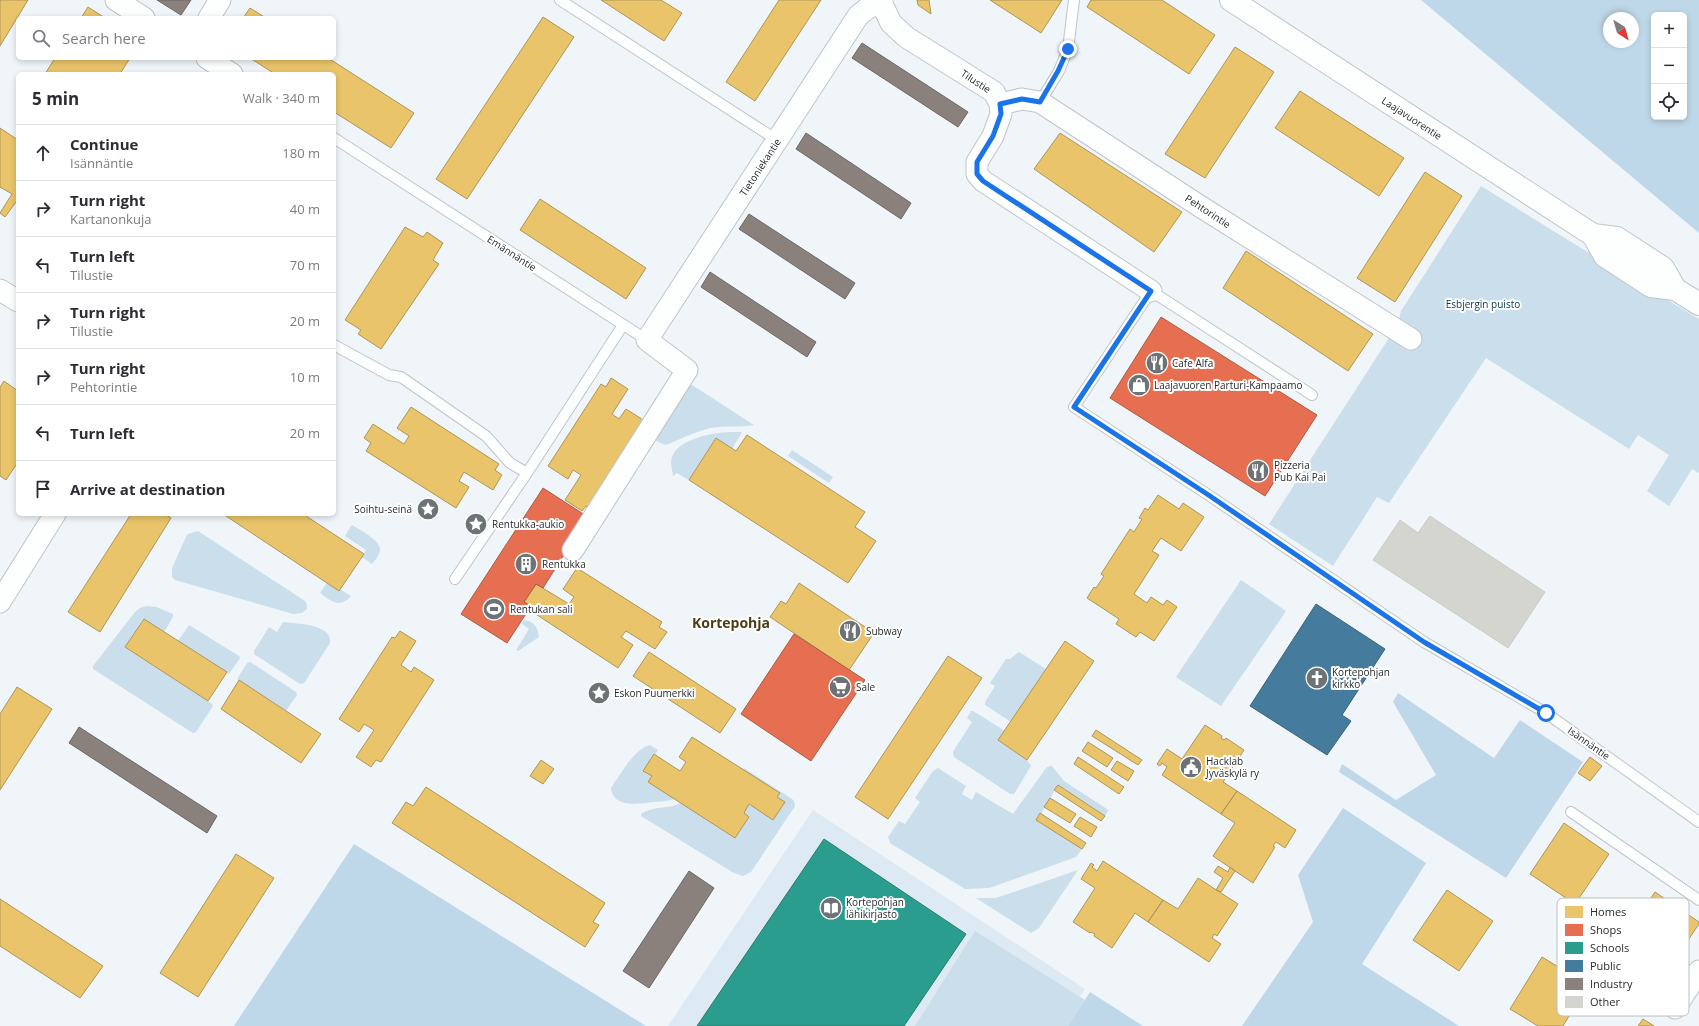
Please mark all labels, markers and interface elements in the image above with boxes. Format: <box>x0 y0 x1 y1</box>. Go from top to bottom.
north arrow <box>1603 12 1639 48</box>
map controls <box>1651 12 1687 120</box>
button: + <box>1651 12 1687 48</box>
search box <box>16 16 336 60</box>
icon: search <box>30 27 52 49</box>
text: Search here <box>62 28 146 48</box>
route end <box>1059 40 1077 58</box>
button: − <box>1651 48 1687 84</box>
street label: Tilustie <box>958 66 994 96</box>
button: locate <box>1651 84 1687 120</box>
text: 5 min <box>32 87 79 110</box>
text: Walk · 340 m <box>243 89 320 107</box>
street label: Laajavuorentie <box>1379 93 1445 143</box>
text: Continue <box>70 134 138 154</box>
street label: Tietoniekantie <box>736 135 784 199</box>
icon: ahead <box>32 142 54 164</box>
text: 180 m <box>282 144 320 162</box>
text: Isännäntie <box>70 154 133 172</box>
text: Turn right <box>70 190 145 210</box>
street label: Pehtorintie <box>1182 191 1234 231</box>
icon: right <box>32 198 54 220</box>
text: 40 m <box>290 200 320 218</box>
text: Kartanonkuja <box>70 210 151 228</box>
street label: Emännäntie <box>485 232 540 274</box>
text: Turn left <box>70 246 135 266</box>
icon: left <box>32 254 54 276</box>
text: 70 m <box>290 256 320 274</box>
text: Tilustie <box>70 266 113 284</box>
park label: Esbjergin puisto <box>1446 297 1520 311</box>
text: Turn right <box>70 302 145 322</box>
icon: right <box>32 310 54 332</box>
text: 20 m <box>290 312 320 330</box>
text: Tilustie <box>70 322 113 340</box>
restaurant icon: Cafe Alfa <box>1144 350 1170 376</box>
place label: Cafe Alfa <box>1172 356 1213 370</box>
text: Turn right <box>70 358 145 378</box>
icon: right <box>32 366 54 388</box>
text: 10 m <box>290 368 320 386</box>
shop icon: Laajavuoren Parturi-Kampaamo <box>1126 372 1152 398</box>
text: Pehtorintie <box>70 378 137 396</box>
place label: Laajavuoren Parturi-Kampaamo <box>1154 378 1303 392</box>
icon: left <box>32 422 54 444</box>
text: Turn left <box>70 423 135 443</box>
text: 20 m <box>290 424 320 442</box>
restaurant icon: Pizzeria Pub Kai Pai <box>1245 458 1271 484</box>
place label: Pizzeria Pub Kai Pai <box>1274 458 1326 484</box>
icon: arrive <box>32 478 54 500</box>
text: Arrive at destination <box>70 479 225 499</box>
place icon: Soihtu-seinä <box>415 496 441 522</box>
place label: Soihtu-seinä <box>354 502 412 516</box>
place icon: Rentukka-aukio <box>463 511 489 537</box>
place label: Rentukka-aukio <box>492 517 564 531</box>
building icon: Rentukka <box>513 551 539 577</box>
place label: Rentukka <box>542 557 586 571</box>
sports icon: Rentukan sali <box>481 596 507 622</box>
place label: Rentukan sali <box>510 602 573 616</box>
district label: Kortepohja <box>692 613 770 632</box>
restaurant icon: Subway <box>837 618 863 644</box>
place label: Subway <box>866 624 903 638</box>
church icon: Kortepohjan kirkko <box>1304 665 1330 691</box>
place label: Kortepohjan kirkko <box>1332 665 1390 691</box>
supermarket icon: Sale <box>827 674 853 700</box>
place icon: Eskon Puumerkki <box>586 680 612 706</box>
place label: Sale <box>856 680 876 694</box>
place label: Eskon Puumerkki <box>614 686 695 700</box>
route start <box>1537 704 1555 722</box>
street label: Isännäntie <box>1565 723 1613 763</box>
public building icon: Hacklab Jyväskylä ry <box>1178 754 1204 780</box>
place label: Hacklab Jyväskylä ry <box>1205 754 1260 780</box>
library icon: Kortepohjan lähikirjasto <box>818 895 844 921</box>
place label: Kortepohjan lähikirjasto <box>846 895 904 921</box>
legend <box>1557 898 1689 1016</box>
text: Homes <box>1590 904 1626 919</box>
text: Shops <box>1590 922 1621 937</box>
text: Schools <box>1590 940 1629 955</box>
text: Public <box>1590 958 1621 973</box>
text: Industry <box>1590 976 1633 991</box>
text: Other <box>1590 994 1620 1009</box>

